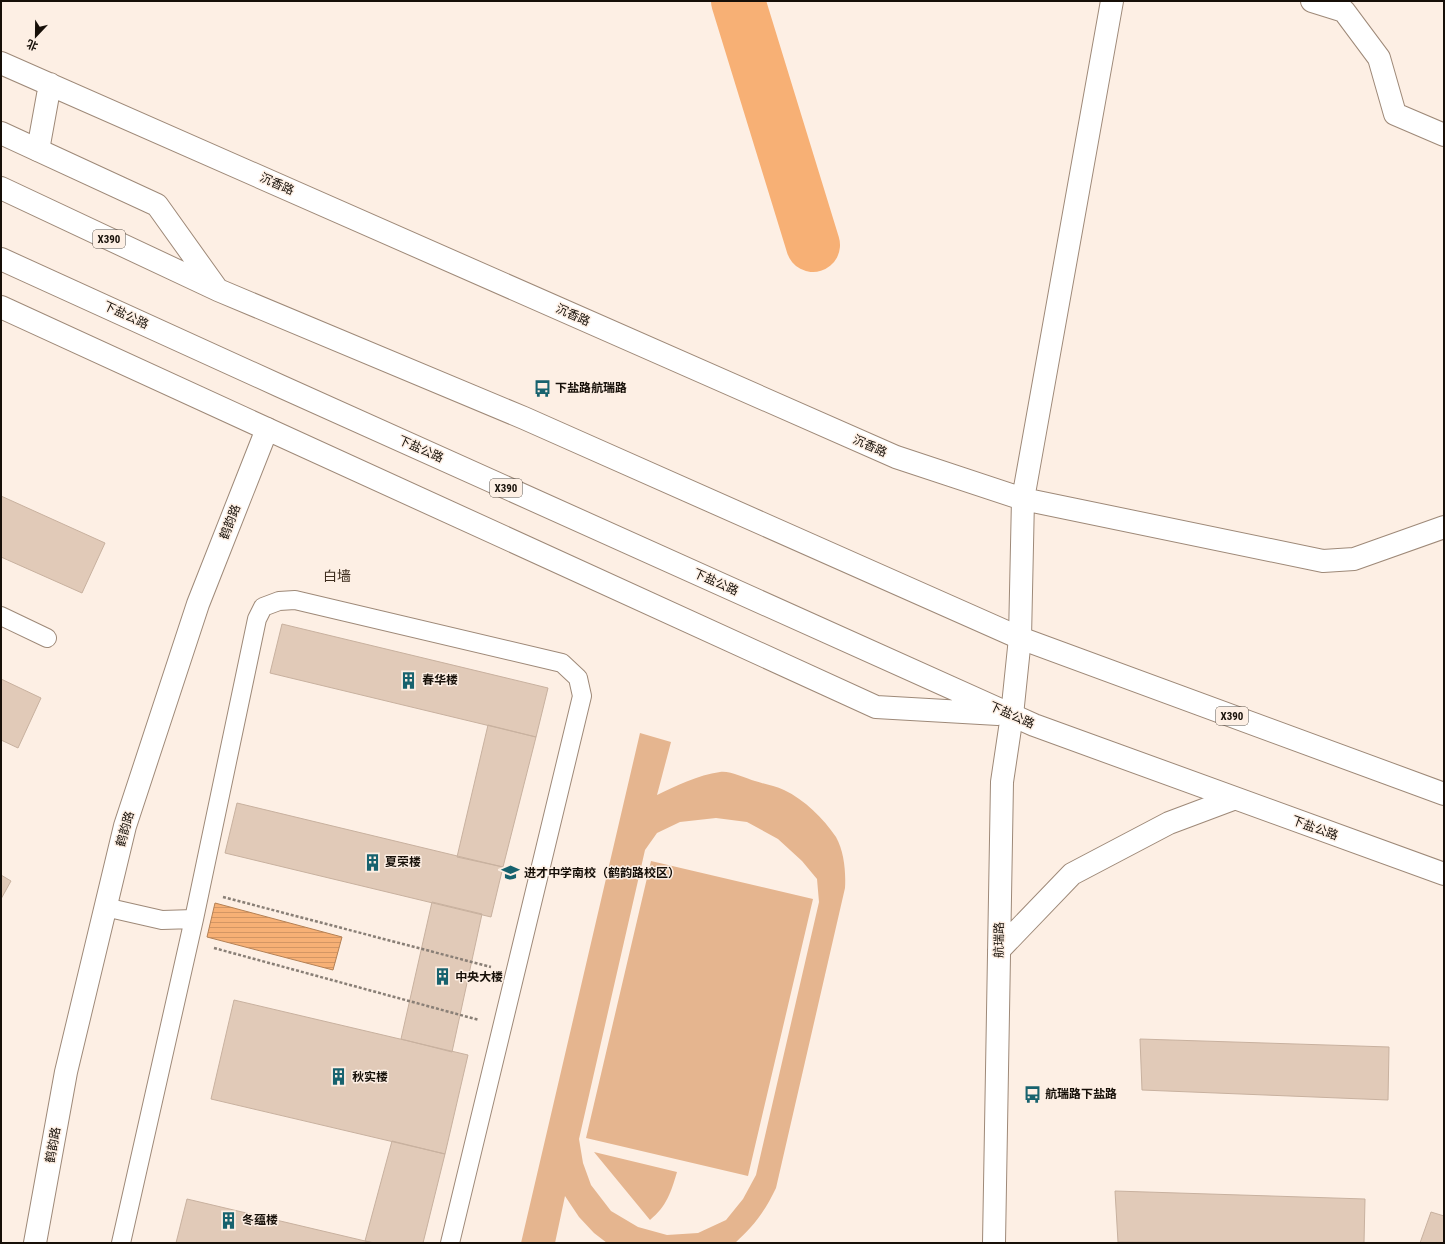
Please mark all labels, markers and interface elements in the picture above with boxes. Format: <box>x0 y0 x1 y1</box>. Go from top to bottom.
north arrow <box>16 16 56 56</box>
text: 北 <box>25 37 40 53</box>
street label: 沉香路 <box>258 170 296 198</box>
road number: X390 <box>93 230 125 248</box>
street label: 下盐公路 <box>101 299 151 331</box>
street label: 沉香路 <box>554 301 592 329</box>
bus stop icon: 下盐路航瑞路 <box>532 378 552 398</box>
place label: 下盐路航瑞路 <box>555 381 627 395</box>
street label: 沉香路 <box>851 432 889 460</box>
street label: 下盐公路 <box>396 433 446 465</box>
road number: X390 <box>490 479 522 497</box>
street label: 鹤韵路 <box>217 503 243 541</box>
street label: 下盐公路 <box>691 566 741 598</box>
district label: 白墙 <box>323 568 351 584</box>
building icon: 春华楼 <box>399 670 419 690</box>
place label: 春华楼 <box>422 673 458 687</box>
street label: 下盐公路 <box>987 699 1037 731</box>
road number: X390 <box>1216 707 1248 725</box>
street label: 鹤韵路 <box>113 810 137 848</box>
street label: 下盐公路 <box>1290 813 1340 843</box>
building icon: 夏荣楼 <box>362 852 382 872</box>
place label: 夏荣楼 <box>385 855 421 869</box>
school or university icon: 进才中学南校（鹤韵路校区） <box>501 863 521 883</box>
place label: 进才中学南校（鹤韵路校区） <box>524 866 680 880</box>
street label: 航瑞路 <box>992 922 1006 958</box>
building icon: 中央大楼 <box>432 967 452 987</box>
place label: 中央大楼 <box>455 970 503 984</box>
building icon: 秋实楼 <box>329 1067 349 1087</box>
place label: 秋实楼 <box>352 1070 388 1084</box>
bus stop icon: 航瑞路下盐路 <box>1022 1084 1042 1104</box>
place label: 航瑞路下盐路 <box>1045 1087 1117 1101</box>
street label: 鹤韵路 <box>43 1126 63 1164</box>
building icon: 冬蕴楼 <box>219 1210 239 1230</box>
place label: 冬蕴楼 <box>242 1213 278 1227</box>

